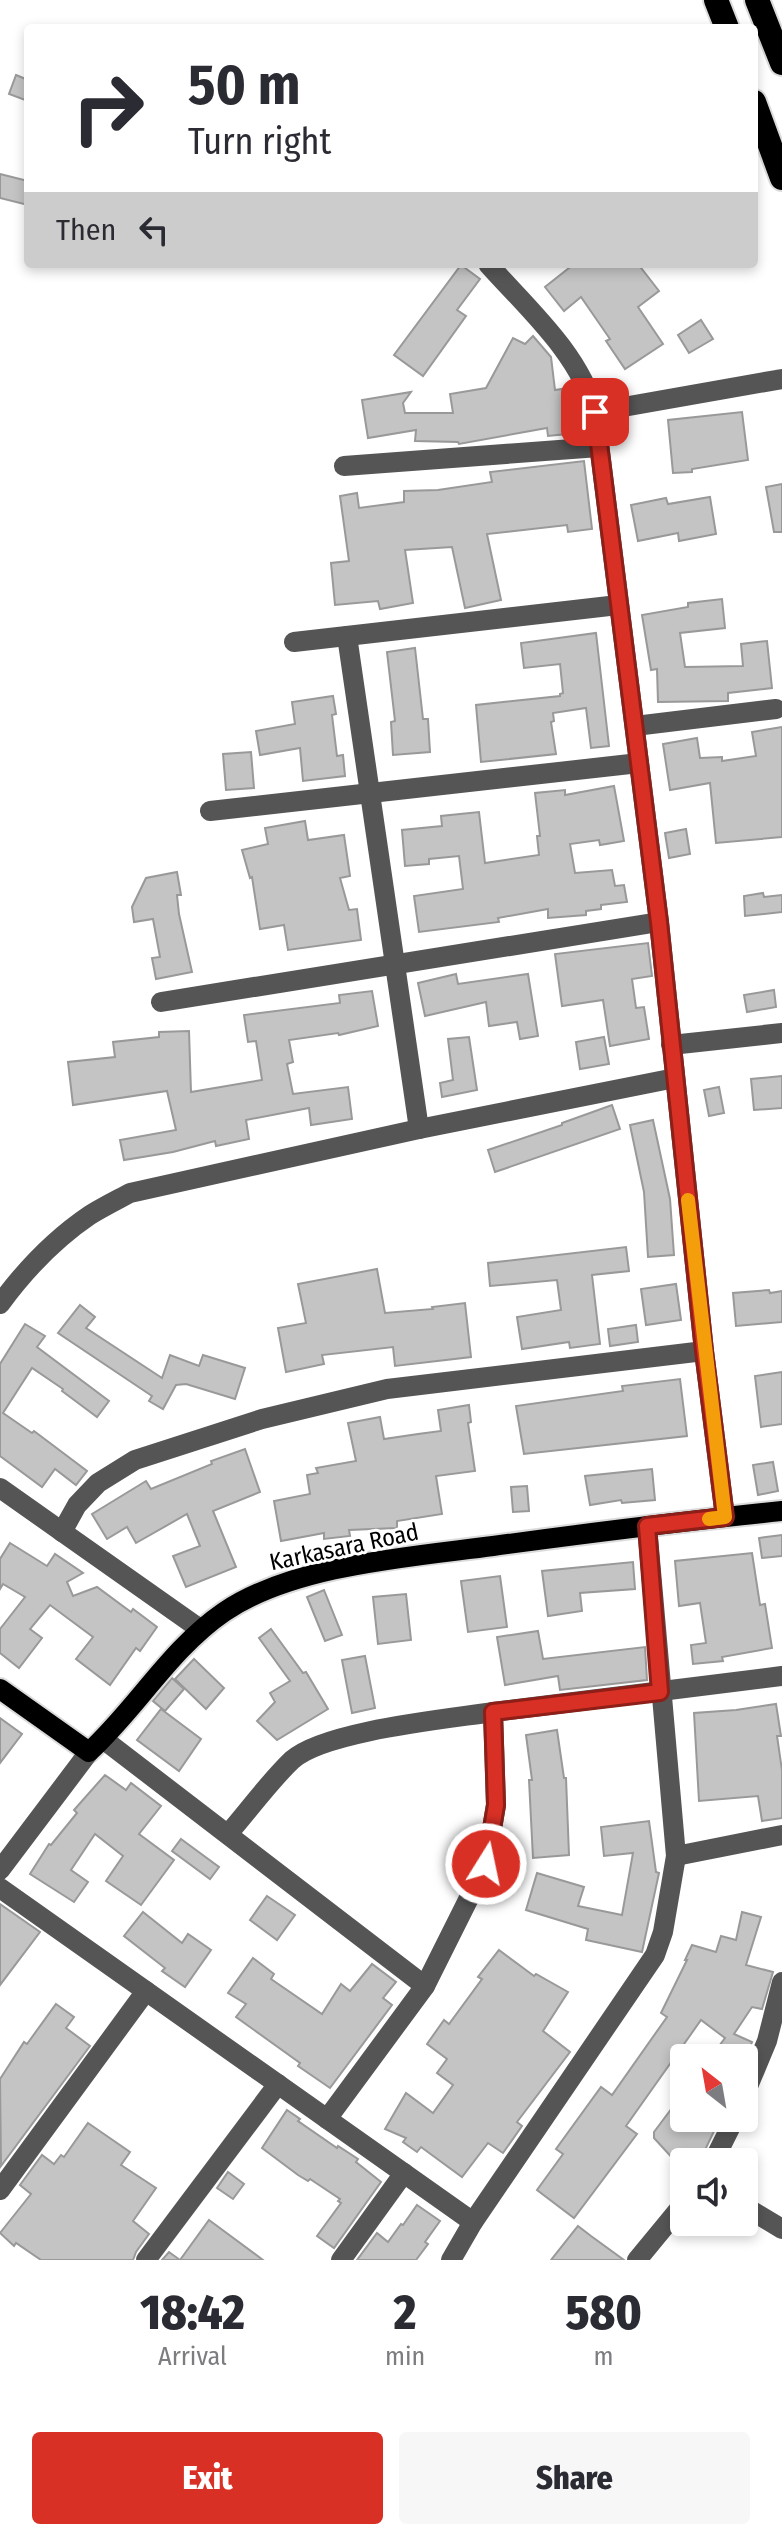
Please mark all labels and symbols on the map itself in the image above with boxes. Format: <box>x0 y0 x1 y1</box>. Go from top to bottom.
pin <box>561 378 629 446</box>
street label: Karkasara Road <box>267 1518 421 1576</box>
position arrow <box>444 1822 528 1906</box>
north arrow <box>670 2044 758 2132</box>

